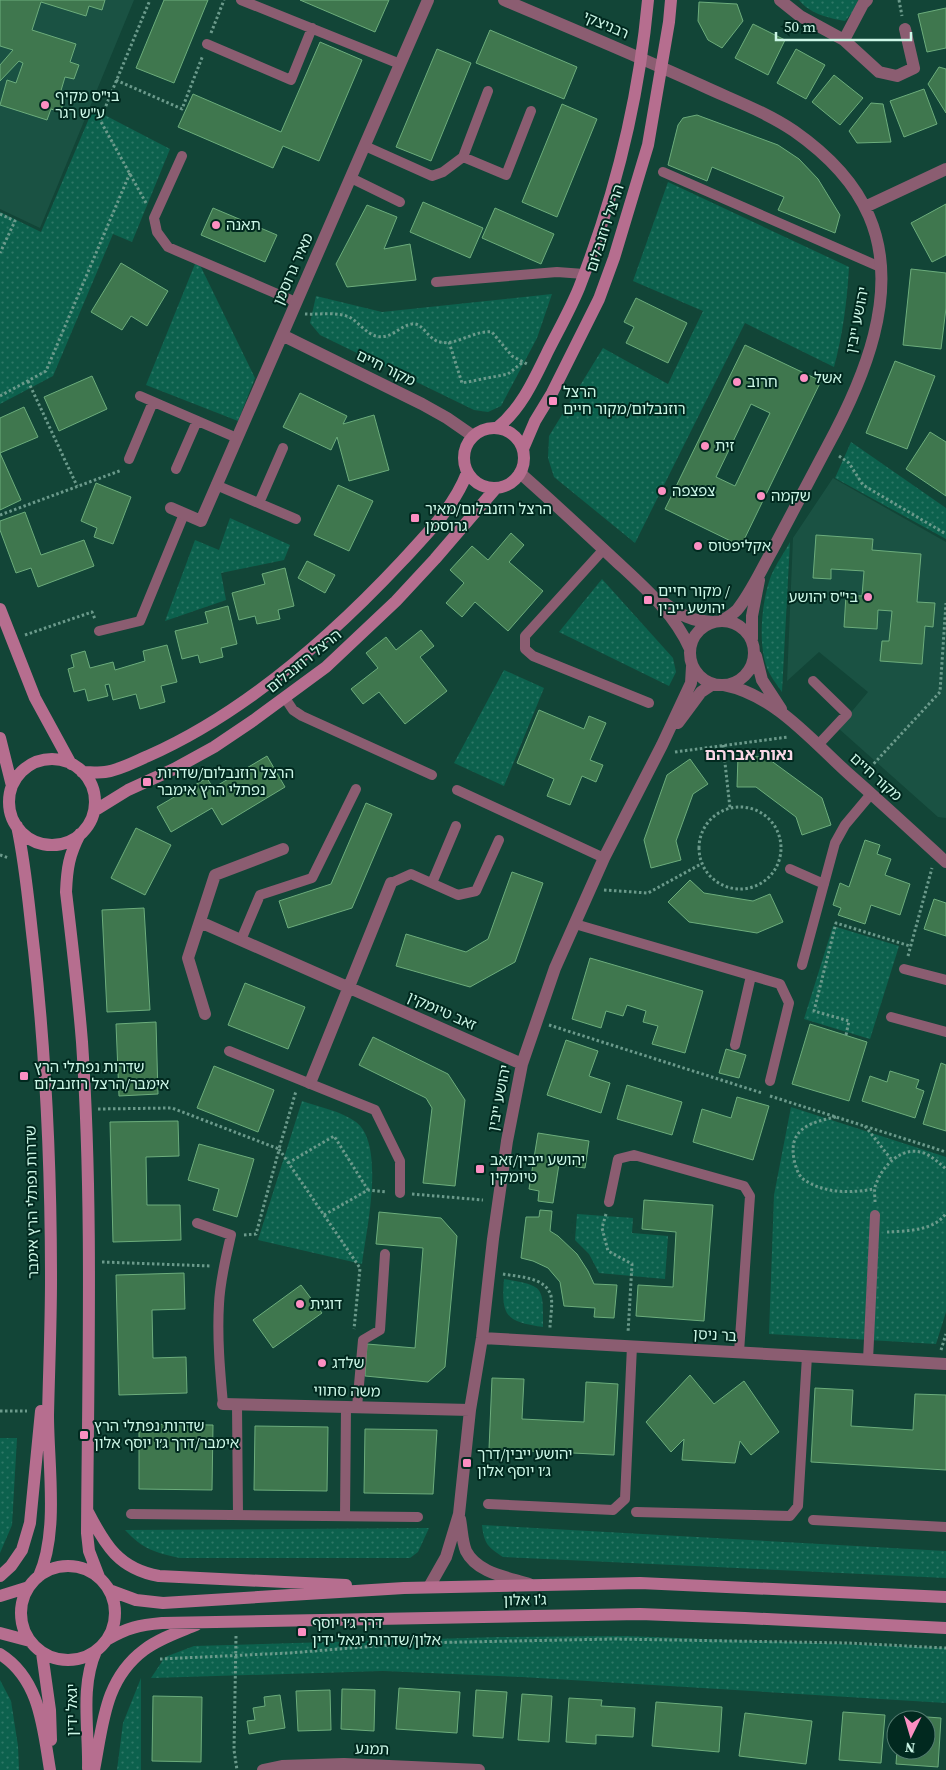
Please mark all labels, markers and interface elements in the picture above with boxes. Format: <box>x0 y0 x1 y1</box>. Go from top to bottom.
street label: רבניצקי <box>580 6 632 44</box>
scale bar <box>776 10 911 42</box>
text: 50 m <box>784 16 816 37</box>
place label: בי"ס מקיף ע"ש רגר <box>55 85 120 123</box>
marker: בי"ס מקיף ע"ש רגר <box>39 99 51 111</box>
street label: הרצל רוזנבלום <box>580 181 629 274</box>
place label: תאנה <box>226 214 261 235</box>
marker: תאנה <box>210 219 222 231</box>
street label: מאיר גרוסמן <box>267 229 318 308</box>
street label: יהושע ייבין <box>840 285 873 355</box>
street label: מקור חיים <box>353 344 419 391</box>
place label: אשל <box>814 367 842 388</box>
place label: חרוב <box>747 371 778 392</box>
marker: אשל <box>798 372 810 384</box>
marker: חרוב <box>731 376 743 388</box>
place label: הרצל רוזנבלום/מקור חיים <box>563 381 686 419</box>
marker: הרצל רוזנבלום/מקור חיים <box>547 395 559 407</box>
place label: זית <box>715 435 734 456</box>
marker: זית <box>699 440 711 452</box>
place label: צפצפה <box>672 480 715 501</box>
marker: צפצפה <box>656 485 668 497</box>
place label: שקמה <box>771 485 811 506</box>
marker: שקמה <box>755 490 767 502</box>
place label: הרצל רוזנבלום/מאיר גרוסמן <box>425 498 552 536</box>
marker: הרצל רוזנבלום/מאיר גרוסמן <box>409 512 421 524</box>
place label: אקליפטוס <box>708 535 771 556</box>
marker: אקליפטוס <box>692 540 704 552</box>
place label: מקור חיים / יהושע ייבין <box>658 580 730 618</box>
place label: בי"ס יהושע <box>789 586 858 607</box>
marker: בי"ס יהושע <box>862 591 874 603</box>
marker: מקור חיים / יהושע ייבין <box>642 594 654 606</box>
street label: הרצל רוזנבלום <box>262 624 346 697</box>
district label: נאות אברהם <box>705 743 793 765</box>
street label: מקור חיים <box>846 748 907 806</box>
place label: הרצל רוזנבלום/שדרות נפתלי הרץ אימבר <box>157 762 294 800</box>
marker: הרצל רוזנבלום/שדרות נפתלי הרץ אימבר <box>141 776 153 788</box>
street label: זאב טיומקין <box>404 986 480 1035</box>
place label: שדרות נפתלי הרץ אימבר/הרצל רוזנבלום <box>34 1056 169 1094</box>
street label: יהושע ייבין <box>482 1063 515 1133</box>
marker: שדרות נפתלי הרץ אימבר/הרצל רוזנבלום <box>18 1070 30 1082</box>
street label: שדרות נפתלי הרץ אימבר <box>20 1125 43 1279</box>
place label: יהושע ייבין/זאב טיומקין <box>490 1149 585 1187</box>
marker: יהושע ייבין/זאב טיומקין <box>474 1163 486 1175</box>
place label: דוגית <box>310 1293 342 1314</box>
marker: דוגית <box>294 1298 306 1310</box>
street label: בר ניסן <box>693 1323 738 1346</box>
place label: שלדג <box>332 1352 365 1373</box>
marker: שלדג <box>316 1357 328 1369</box>
street label: משה סתווי <box>313 1379 381 1402</box>
place label: שדרות נפתלי הרץ אימבר/דרך ג׳ו יוסף אלון <box>94 1415 239 1453</box>
marker: שדרות נפתלי הרץ אימבר/דרך ג׳ו יוסף אלון <box>78 1429 90 1441</box>
place label: יהושע ייבין/דרך ג׳ו יוסף אלון <box>477 1443 573 1481</box>
marker: יהושע ייבין/דרך ג׳ו יוסף אלון <box>461 1457 473 1469</box>
street label: ג'ו אלון <box>503 1589 547 1610</box>
place label: דרך ג׳ו יוסף אלון/שדרות יגאל ידין <box>312 1612 441 1650</box>
marker: דרך ג׳ו יוסף אלון/שדרות יגאל ידין <box>296 1626 308 1638</box>
street label: יגאל ידין <box>61 1684 82 1736</box>
north arrow <box>886 1710 936 1760</box>
street label: תמנע <box>355 1737 389 1760</box>
text: N <box>904 1738 916 1758</box>

